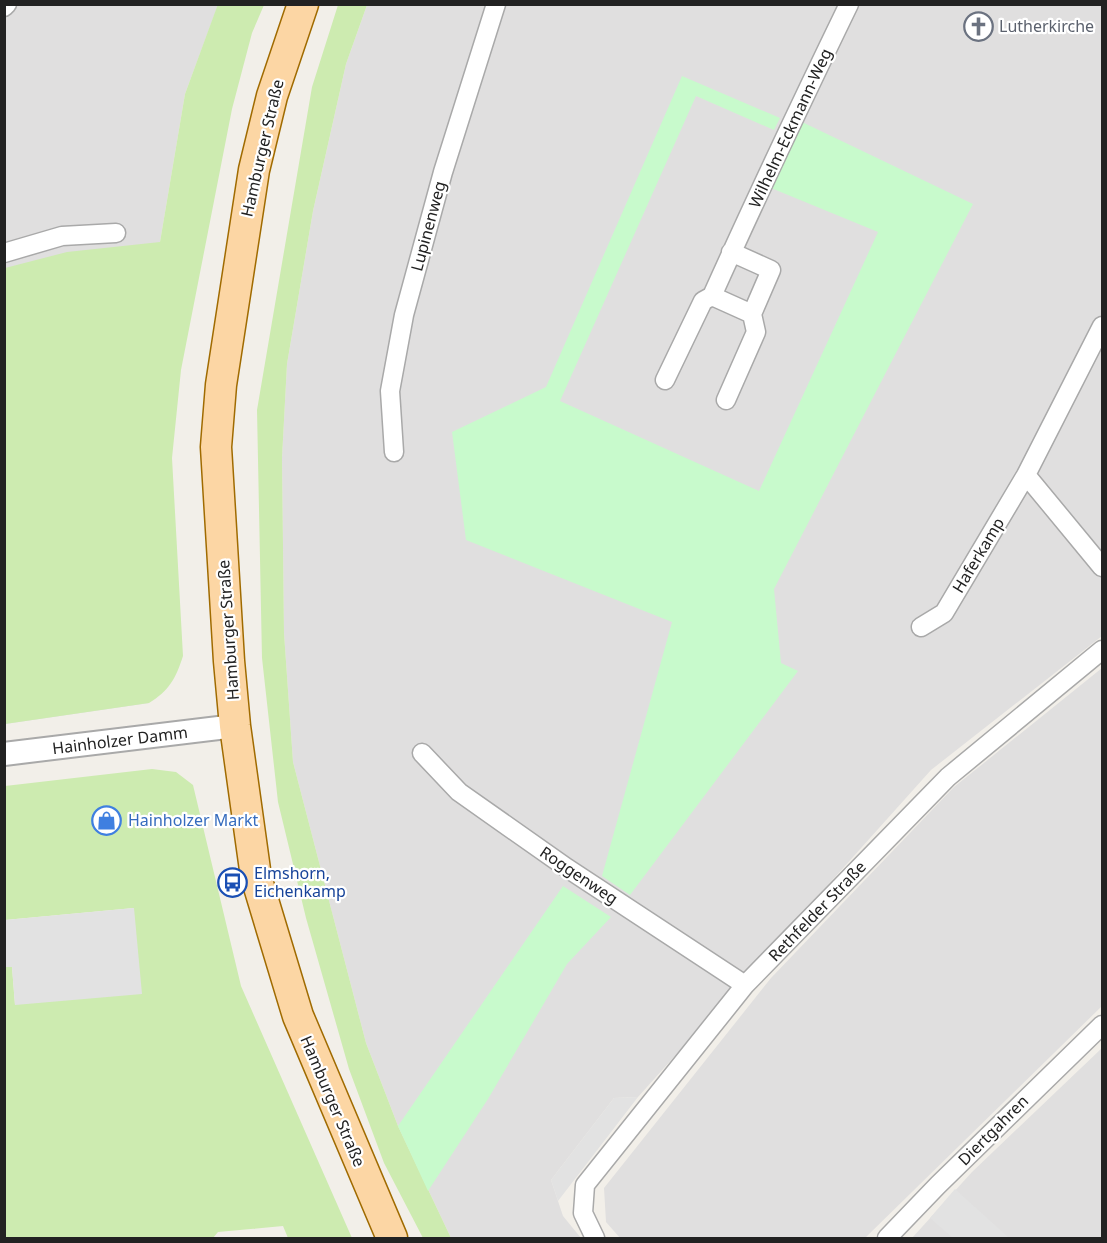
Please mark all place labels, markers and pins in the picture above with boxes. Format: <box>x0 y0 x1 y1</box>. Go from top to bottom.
church icon: Lutherkirche <box>962 10 994 42</box>
place label: Lutherkirche <box>999 15 1094 37</box>
shop icon: Hainholzer Markt <box>91 804 123 836</box>
place label: Hainholzer Markt <box>128 809 258 831</box>
place label: Elmshorn, Eichenkamp <box>254 862 346 902</box>
bus stop icon: Elmshorn, Eichenkamp <box>217 866 249 898</box>

